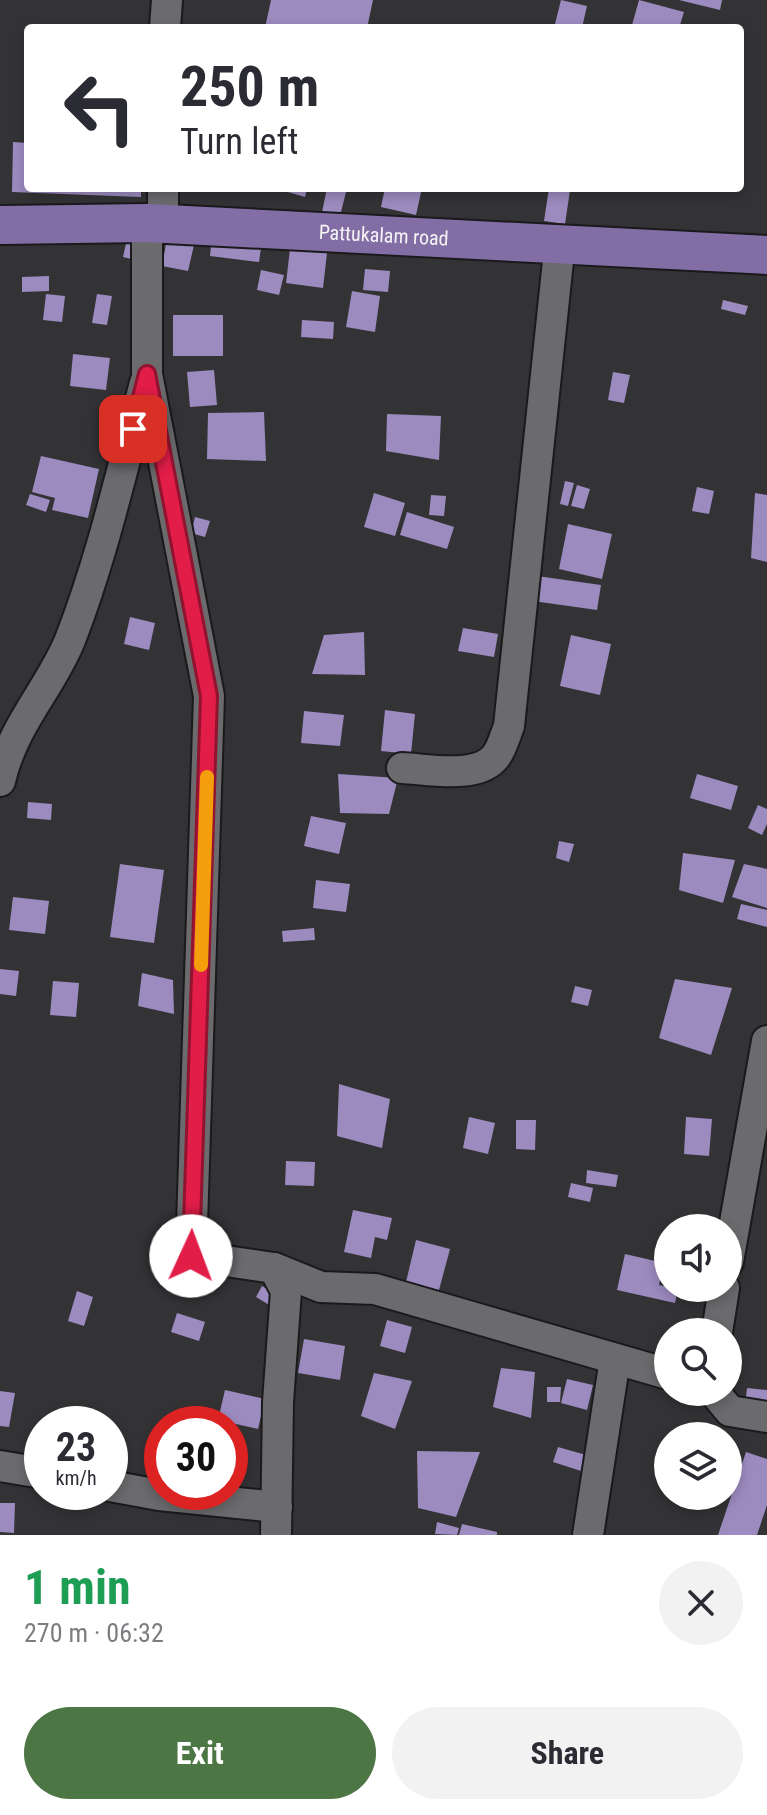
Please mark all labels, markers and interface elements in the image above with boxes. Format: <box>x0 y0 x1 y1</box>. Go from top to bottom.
text: 250 m <box>180 54 319 120</box>
icon: left <box>48 56 152 160</box>
text: Turn left <box>180 121 298 163</box>
street label: Pattukalam road <box>318 220 449 251</box>
pin <box>99 395 167 463</box>
icon: arrive <box>111 407 155 451</box>
position arrow <box>149 1214 233 1298</box>
map controls <box>654 1214 742 1510</box>
button: sound <box>654 1214 742 1302</box>
button: search <box>654 1318 742 1406</box>
speed limit sign: 30 <box>144 1406 248 1510</box>
button: layers <box>654 1422 742 1510</box>
text: 23 <box>56 1424 96 1471</box>
text: km/h <box>55 1466 97 1490</box>
text: 1 min <box>24 1559 131 1616</box>
button: close <box>659 1561 743 1645</box>
text: 270 m · 06:32 <box>24 1618 164 1648</box>
button: Exit <box>24 1707 376 1799</box>
button: Share <box>392 1707 743 1799</box>

